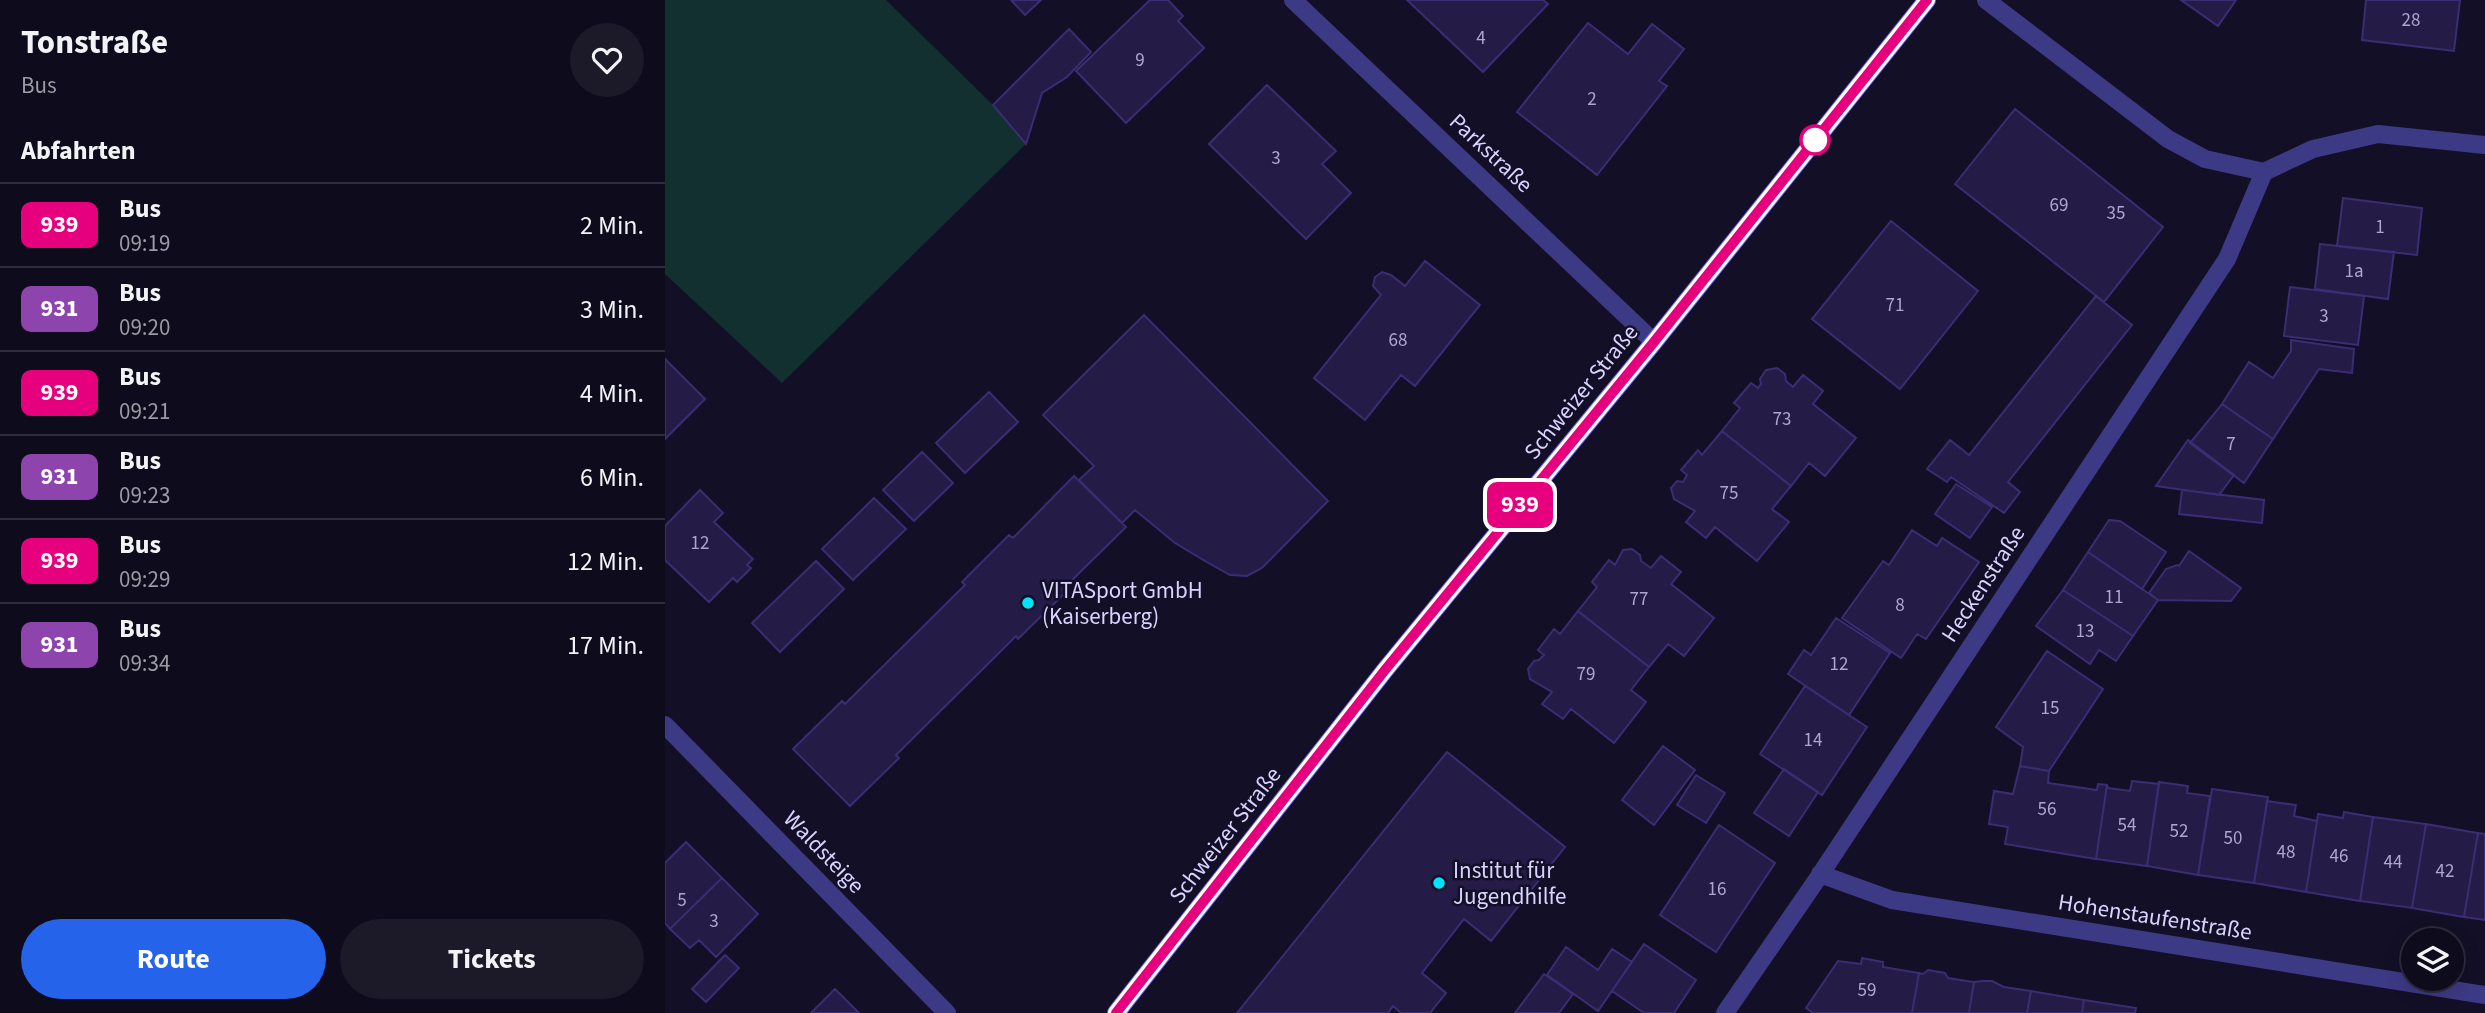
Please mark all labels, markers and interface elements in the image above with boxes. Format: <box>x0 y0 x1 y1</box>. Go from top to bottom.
house number: 28 <box>2402 7 2420 34</box>
text: Tonstraße <box>21 19 168 66</box>
button: heart <box>570 23 644 97</box>
house number: 4 <box>1476 25 1486 52</box>
house number: 9 <box>1135 47 1145 74</box>
text: Bus <box>21 69 57 102</box>
house number: 2 <box>1587 86 1597 113</box>
street label: Parkstraße <box>1442 106 1540 200</box>
unlabelled marker <box>1800 125 1830 155</box>
text: Abfahrten <box>21 132 136 169</box>
house number: 3 <box>1271 145 1281 172</box>
text: Bus <box>119 190 161 227</box>
house number: 69 <box>2050 192 2068 219</box>
house number: 35 <box>2107 200 2125 227</box>
text: 939 <box>40 207 79 242</box>
text: 2 Min. <box>580 207 644 244</box>
house number: 1 <box>2375 214 2385 241</box>
text: 09:19 <box>119 227 170 260</box>
house number: 1a <box>2344 258 2364 285</box>
text: Bus <box>119 274 161 311</box>
text: 931 <box>40 291 79 326</box>
text: 3 Min. <box>580 291 644 328</box>
house number: 71 <box>1886 292 1904 319</box>
house number: 3 <box>2319 303 2329 330</box>
text: 09:20 <box>119 311 170 344</box>
street label: Schweizer Straße <box>1516 317 1646 467</box>
house number: 68 <box>1389 327 1407 354</box>
text: Bus <box>119 358 161 395</box>
text: 939 <box>40 375 79 410</box>
text: 4 Min. <box>580 375 644 412</box>
text: 09:21 <box>119 395 170 428</box>
house number: 73 <box>1773 406 1791 433</box>
house number: 7 <box>2226 431 2236 458</box>
text: Bus <box>119 442 161 479</box>
text: 931 <box>40 459 79 494</box>
text: 6 Min. <box>580 459 644 496</box>
text: 09:23 <box>119 479 170 512</box>
house number: 75 <box>1720 480 1738 507</box>
line badge: 939 <box>1480 482 1560 528</box>
text: 939 <box>1501 487 1539 522</box>
street label: Heckenstraße <box>1933 519 2033 649</box>
text: Bus <box>119 526 161 563</box>
house number: 12 <box>691 530 709 557</box>
text: 939 <box>40 543 79 578</box>
text: 12 Min. <box>567 543 644 580</box>
text: 09:29 <box>119 563 170 596</box>
place label: VITASport GmbH (Kaiserberg) <box>1042 574 1203 633</box>
house number: 11 <box>2105 584 2123 611</box>
house number: 77 <box>1630 586 1648 613</box>
house number: 8 <box>1895 592 1905 619</box>
marker: VITASport GmbH (Kaiserberg) <box>1020 595 1036 611</box>
text: Bus <box>119 610 161 647</box>
house number: 13 <box>2076 618 2094 645</box>
text: 931 <box>40 627 79 662</box>
text: 17 Min. <box>567 627 644 664</box>
text: 09:34 <box>119 647 170 680</box>
house number: 12 <box>1830 651 1848 678</box>
house number: 79 <box>1577 661 1595 688</box>
house number: 15 <box>2041 695 2059 722</box>
house number: 14 <box>1804 727 1822 754</box>
street label: Schweizer Straße <box>1161 760 1289 910</box>
house number: 56 <box>2038 796 2056 823</box>
street label: Waldsteige <box>776 803 872 901</box>
house number: 54 <box>2118 812 2136 839</box>
house number: 52 <box>2170 818 2188 845</box>
house number: 50 <box>2224 825 2242 852</box>
house number: 48 <box>2277 839 2295 866</box>
house number: 46 <box>2330 843 2348 870</box>
house number: 44 <box>2384 849 2402 876</box>
place label: Institut für Jugendhilfe <box>1453 854 1567 913</box>
house number: 42 <box>2436 858 2454 885</box>
marker: Institut für Jugendhilfe <box>1431 875 1447 891</box>
house number: 16 <box>1708 876 1726 903</box>
street label: Hohenstaufenstraße <box>2056 885 2254 949</box>
house number: 5 <box>677 887 687 914</box>
house number: 3 <box>709 908 719 935</box>
button: Route <box>21 919 326 999</box>
button: Tickets <box>340 919 644 999</box>
map controls <box>2401 928 2464 991</box>
button: layers <box>2401 928 2464 991</box>
house number: 59 <box>1858 977 1876 1004</box>

